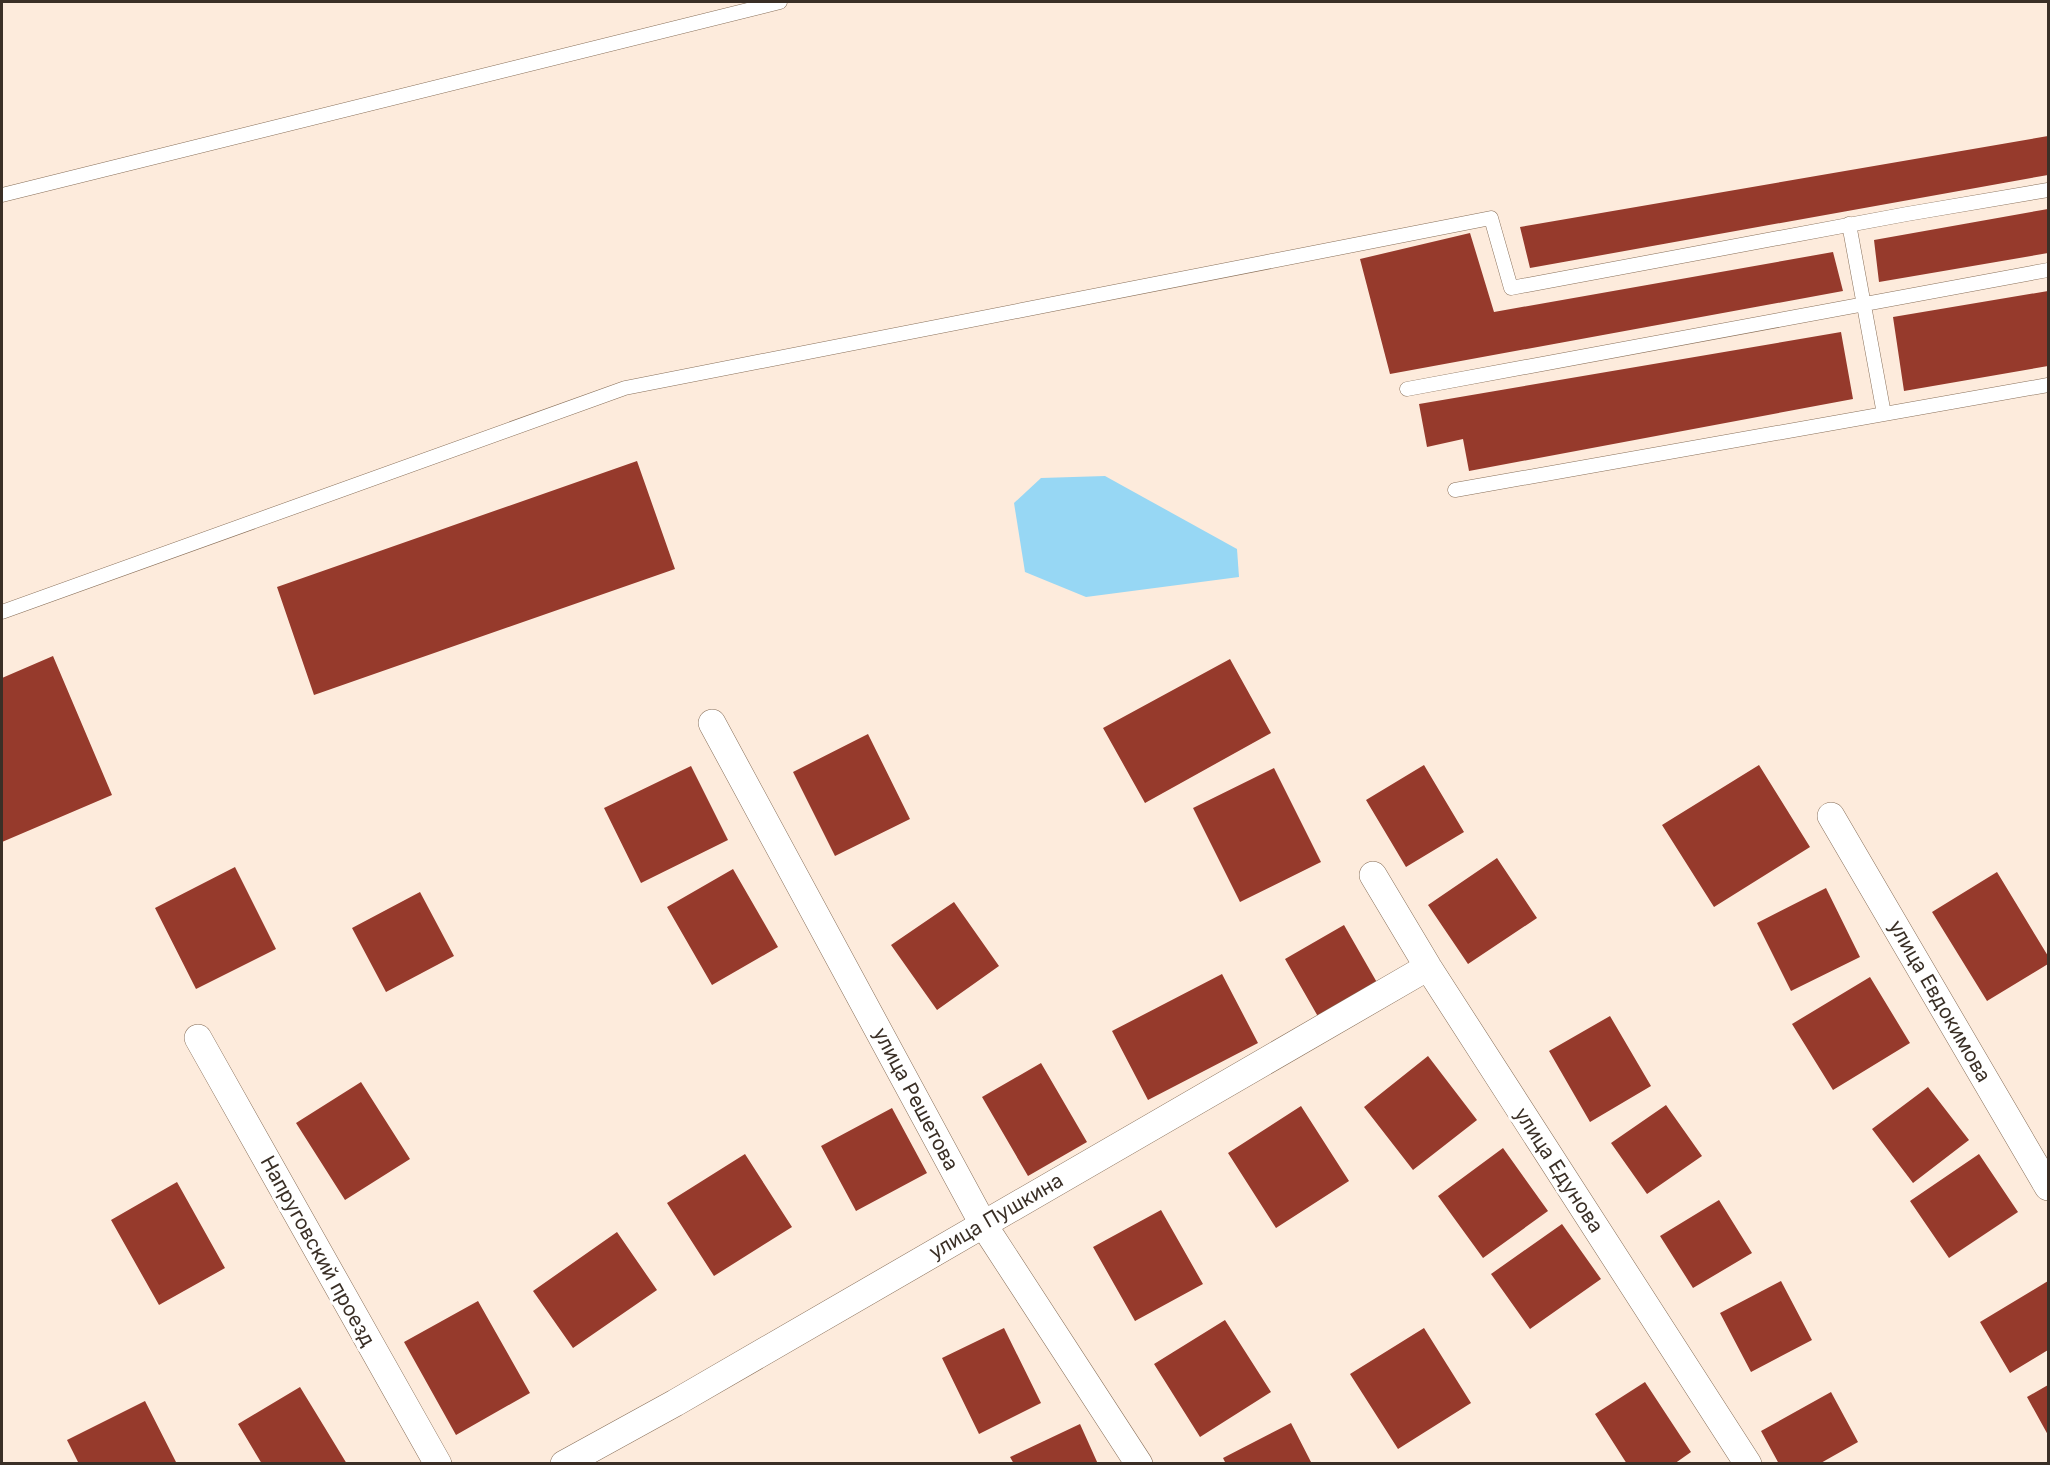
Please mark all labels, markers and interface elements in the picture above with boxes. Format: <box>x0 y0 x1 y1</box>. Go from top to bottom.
street label: улица Евдокимова <box>1884 916 1996 1086</box>
street label: улица Решетова <box>868 1023 964 1175</box>
street label: улица Едунова <box>1510 1103 1608 1237</box>
street label: Напруговский проезд <box>256 1151 380 1351</box>
street label: улица Пушкина <box>925 1168 1067 1264</box>

